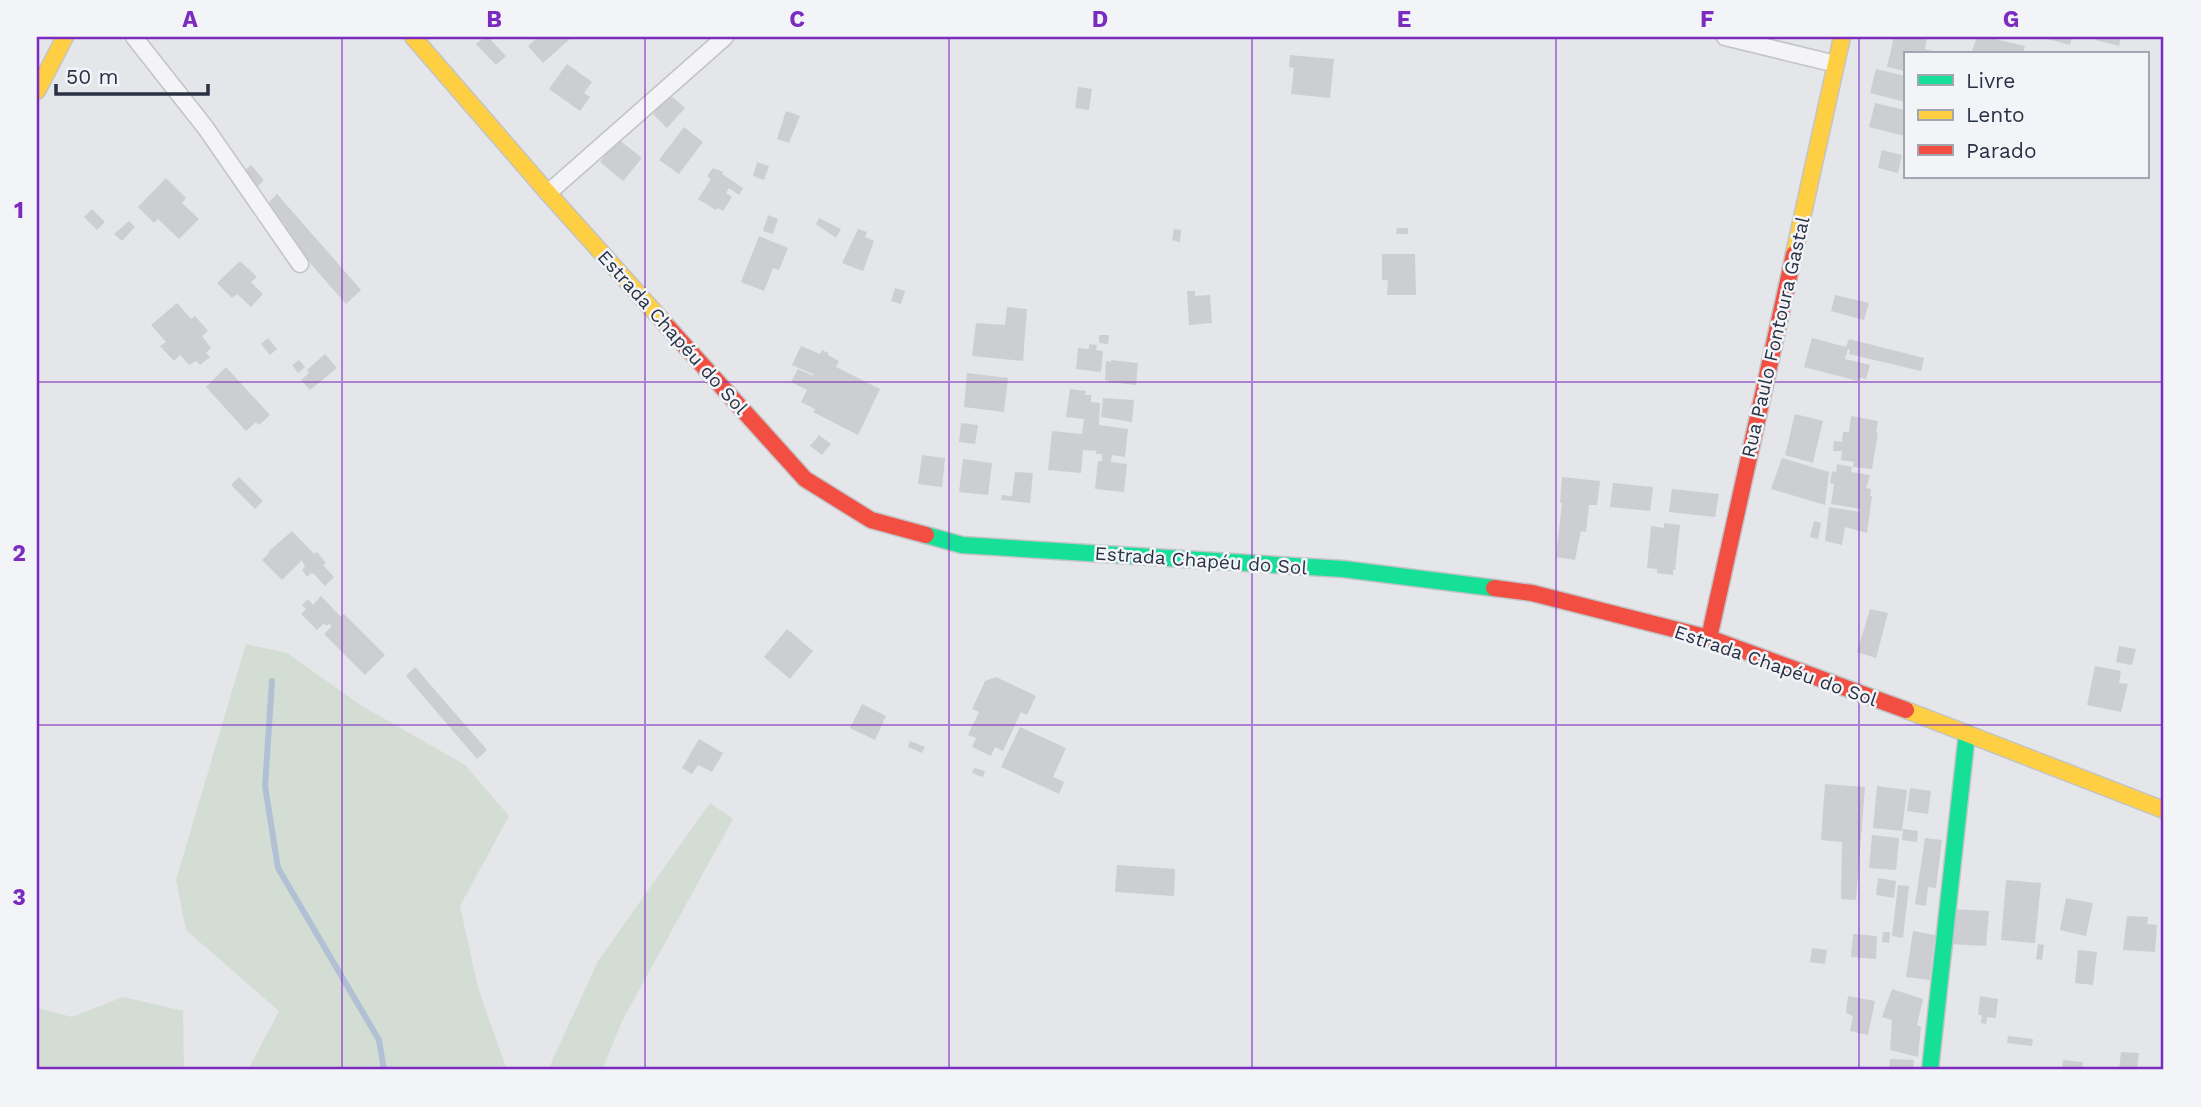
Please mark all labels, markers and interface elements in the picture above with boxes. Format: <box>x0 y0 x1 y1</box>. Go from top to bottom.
text: A <box>182 6 198 33</box>
text: B <box>486 6 502 33</box>
text: C <box>789 6 805 33</box>
text: D <box>1092 6 1108 33</box>
text: E <box>1397 6 1411 33</box>
text: F <box>1700 6 1714 33</box>
text: G <box>2003 6 2019 33</box>
scale bar <box>56 52 208 96</box>
legend <box>1904 52 2148 178</box>
text: 50 m <box>66 64 118 89</box>
text: Livre <box>1966 68 2015 93</box>
text: Lento <box>1966 102 2025 127</box>
text: Parado <box>1966 138 2037 163</box>
text: 1 <box>14 197 24 224</box>
street label: Rua Paulo Fontoura Gastal <box>1737 214 1814 460</box>
street label: Estrada Chapéu do Sol <box>593 246 753 419</box>
text: 2 <box>12 540 26 567</box>
street label: Estrada Chapéu do Sol <box>1094 542 1308 579</box>
street label: Estrada Chapéu do Sol <box>1671 620 1880 711</box>
text: 3 <box>12 884 26 911</box>

